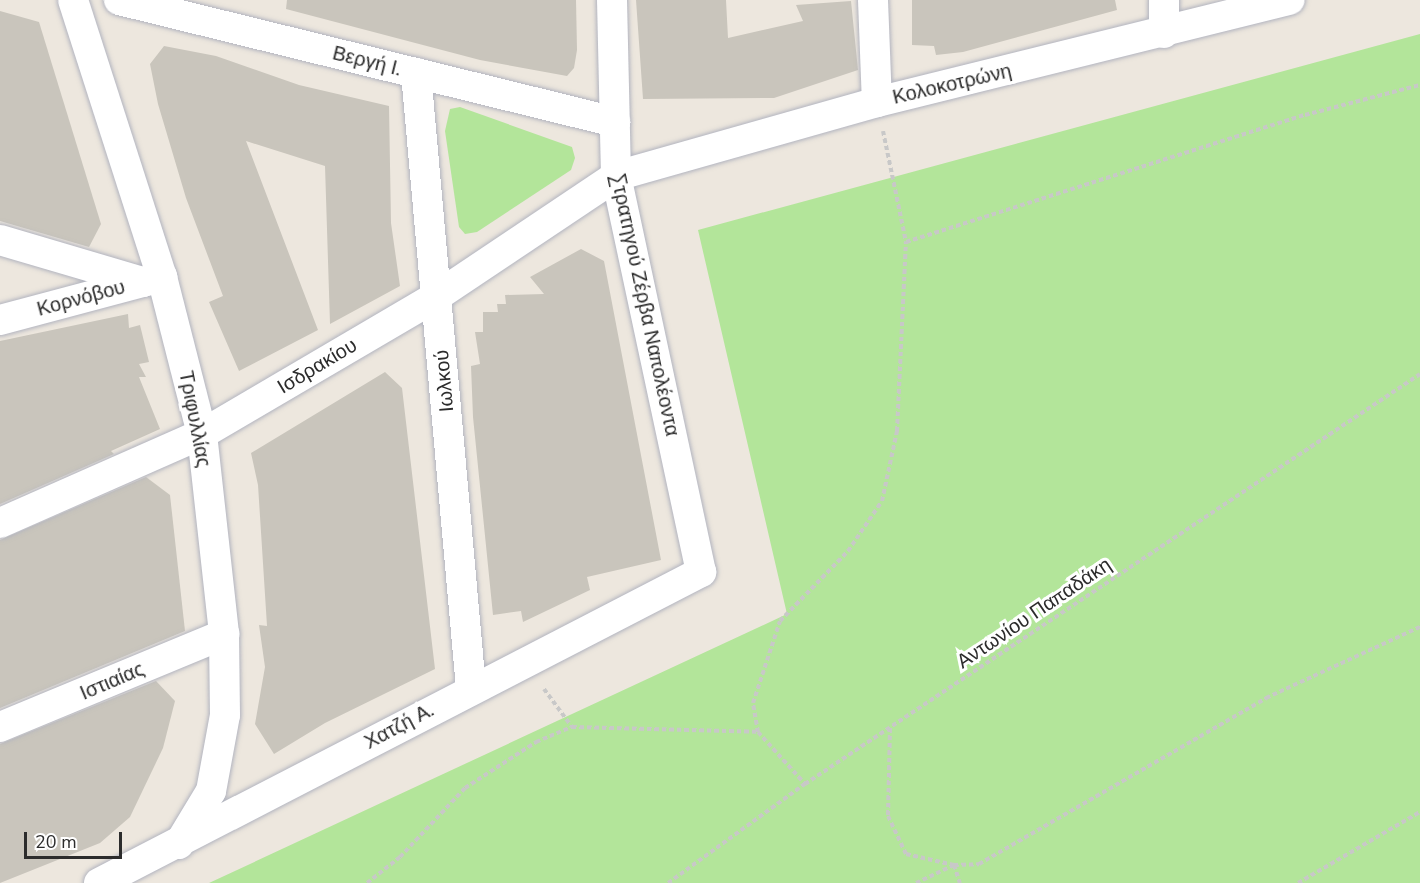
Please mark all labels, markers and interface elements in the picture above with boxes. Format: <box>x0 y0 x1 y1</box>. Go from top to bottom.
street label: Βεργή Ι. <box>330 41 404 81</box>
street label: Κολοκοτρώνη <box>890 59 1014 109</box>
street label: Στρατηγού Ζέρβα Ναπολέοντα <box>605 172 685 438</box>
street label: Κορνόβου <box>34 275 128 321</box>
street label: Ισδρακίου <box>273 333 361 399</box>
street label: Ιωλκού <box>429 349 459 413</box>
street label: Τριφυλλίας <box>174 369 216 469</box>
street label: Αντωνίου Παπαδάκη <box>952 552 1116 674</box>
street label: Ιστιαίας <box>76 657 148 705</box>
street label: Χατζή Α. <box>360 698 438 754</box>
scale bar <box>27 820 124 858</box>
text: 20 m <box>35 830 77 854</box>

